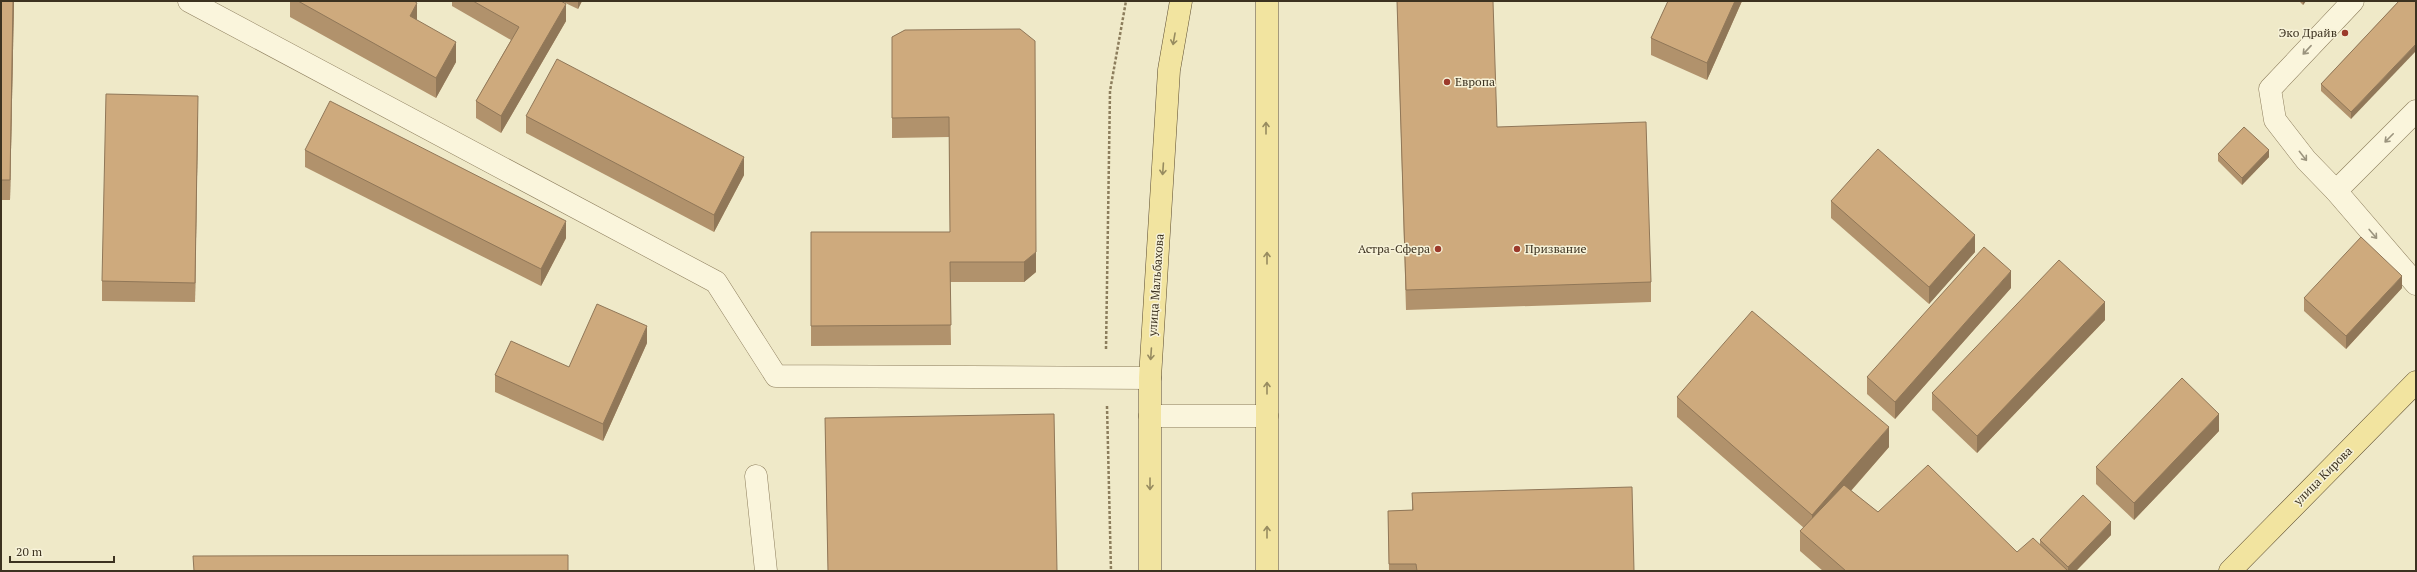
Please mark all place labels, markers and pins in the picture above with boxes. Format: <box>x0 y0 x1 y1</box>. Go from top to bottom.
place label: Эко Драйв <box>2279 25 2337 40</box>
marker: Эко Драйв <box>2340 28 2350 38</box>
place label: Европа <box>1455 74 1495 89</box>
marker: Европа <box>1442 77 1452 87</box>
place label: Астра-Сфера <box>1358 241 1430 256</box>
place label: Призвание <box>1525 241 1587 256</box>
marker: Астра-Сфера <box>1433 244 1443 254</box>
marker: Призвание <box>1512 244 1522 254</box>

